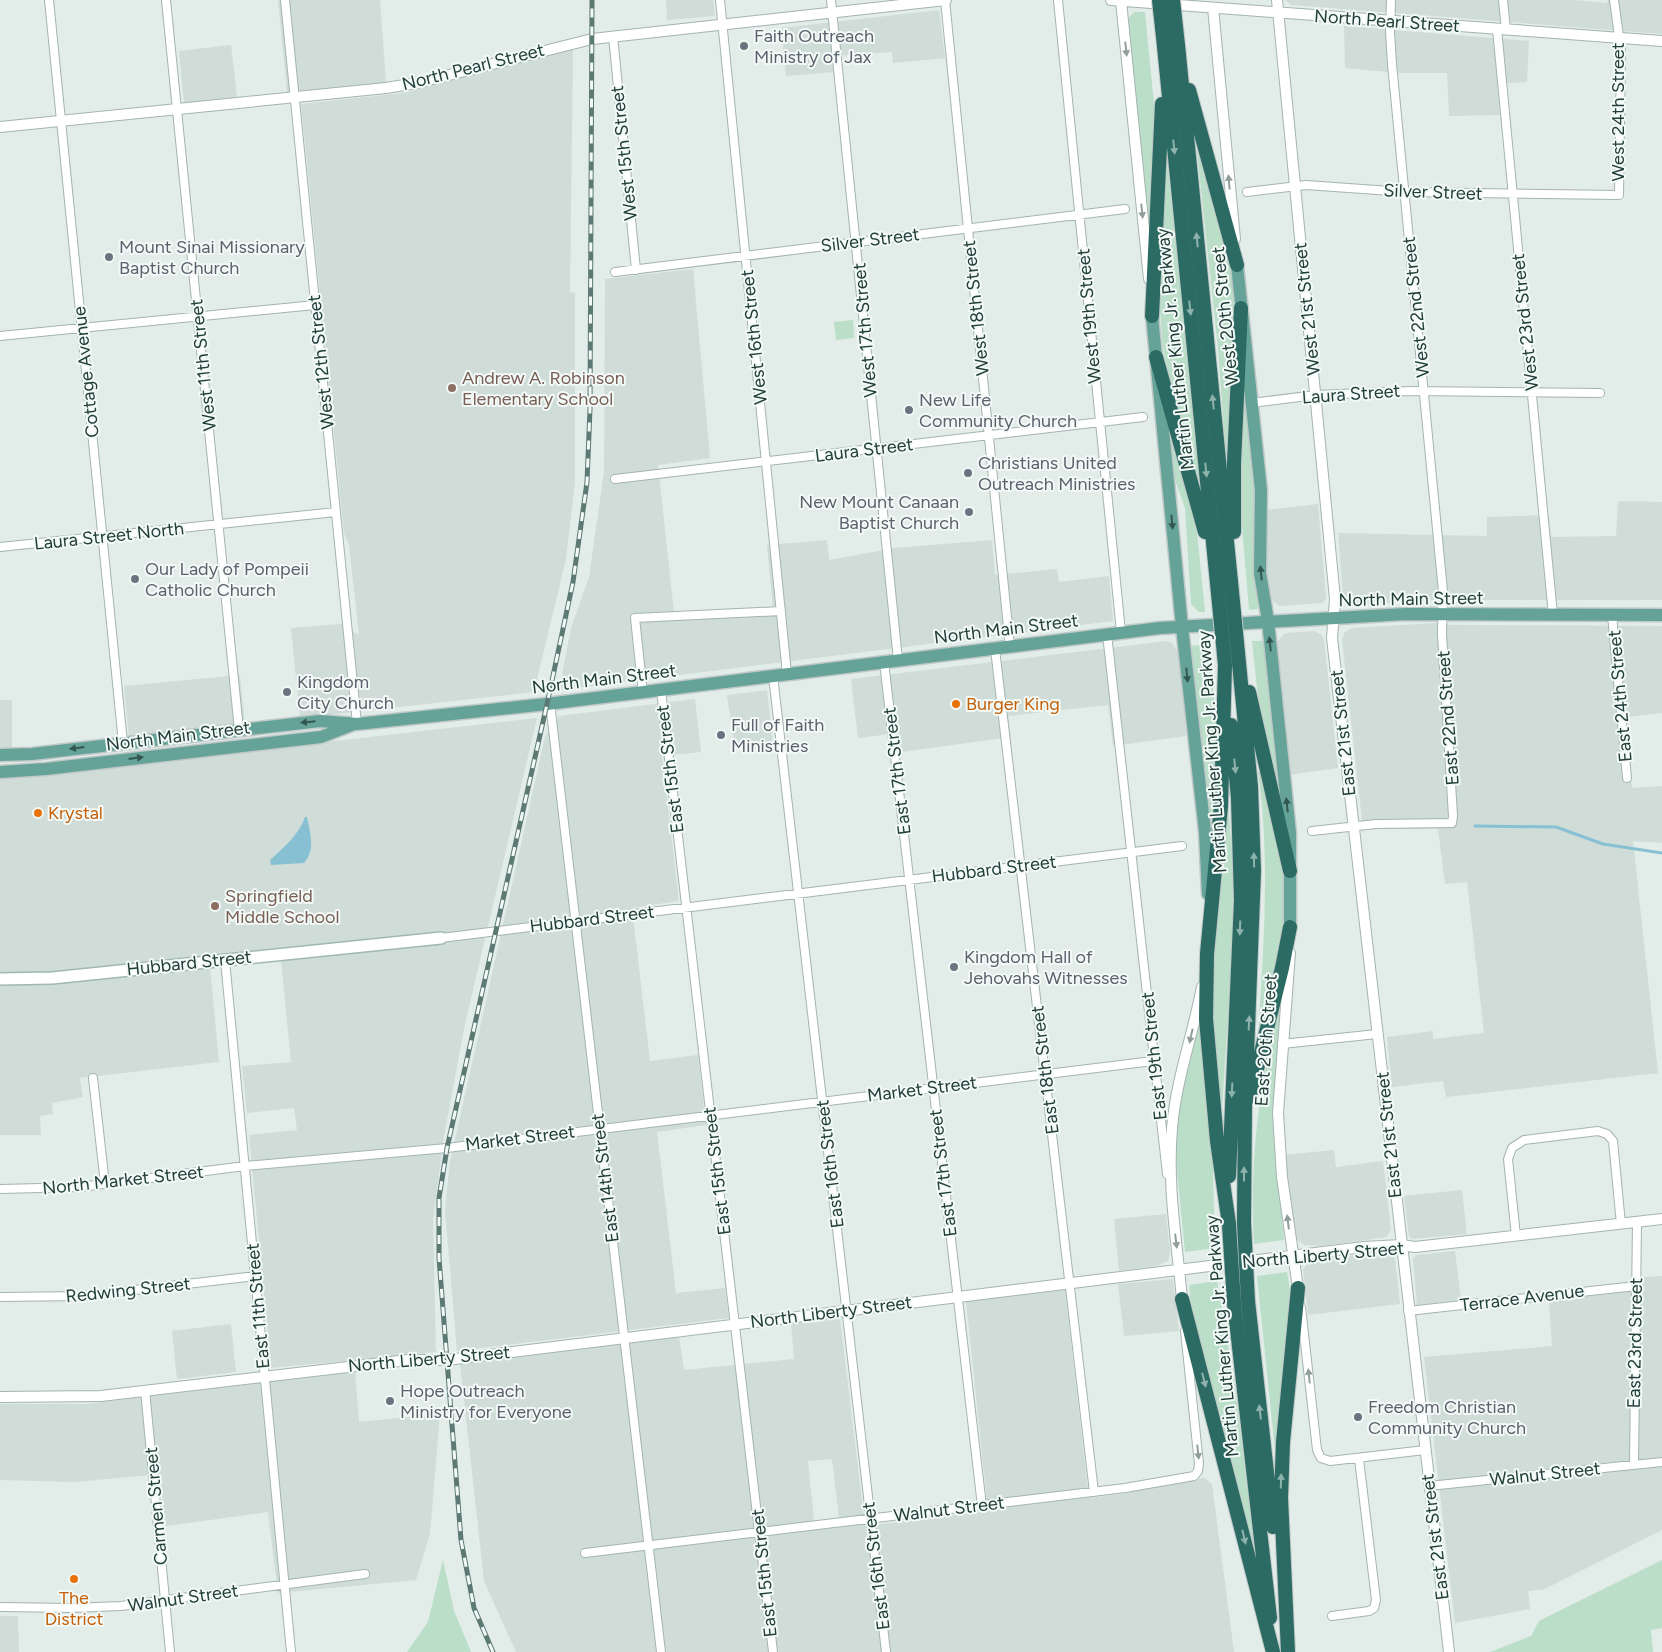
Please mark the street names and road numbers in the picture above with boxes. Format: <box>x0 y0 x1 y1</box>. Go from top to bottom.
street label: North Pearl Street <box>1313 5 1461 37</box>
street label: North Pearl Street <box>400 39 547 95</box>
street label: West 24th Street <box>1607 42 1629 181</box>
street label: West 15th Street <box>606 84 642 222</box>
street label: Silver Street <box>1383 179 1483 205</box>
street label: Silver Street <box>819 223 921 257</box>
street label: Martin Luther King Jr. Parkway <box>1151 227 1199 471</box>
street label: West 22nd Street <box>1398 235 1434 379</box>
street label: West 18th Street <box>958 239 994 377</box>
street label: West 21st Street <box>1289 241 1325 377</box>
street label: West 20th Street <box>1207 245 1243 386</box>
street label: West 19th Street <box>1072 247 1106 384</box>
street label: West 23rd Street <box>1507 252 1543 391</box>
street label: West 17th Street <box>848 262 882 398</box>
street label: West 16th Street <box>736 268 772 405</box>
street label: West 12th Street <box>303 293 339 430</box>
street label: West 11th Street <box>185 298 221 432</box>
street label: Cottage Avenue <box>68 305 104 439</box>
street label: Laura Street <box>1301 380 1401 408</box>
street label: Laura Street <box>814 433 915 467</box>
street label: Laura Street North <box>33 517 185 555</box>
street label: North Main Street <box>1338 587 1484 611</box>
street label: North Main Street <box>933 609 1080 649</box>
street label: East 24th Street <box>1603 629 1637 763</box>
street label: Martin Luther King Jr. Parkway <box>1193 630 1231 874</box>
street label: East 22nd Street <box>1432 650 1464 786</box>
street label: North Main Street <box>531 659 678 699</box>
street label: East 21st Street <box>1325 669 1361 797</box>
street label: East 15th Street <box>651 703 689 834</box>
street label: East 17th Street <box>878 706 916 836</box>
street label: North Main Street <box>105 716 252 756</box>
street label: Hubbard Street <box>930 850 1058 888</box>
street label: Hubbard Street <box>528 900 656 938</box>
street label: Hubbard Street <box>126 945 253 980</box>
street label: East 20th Street <box>1250 973 1282 1107</box>
street label: East 19th Street <box>1136 991 1172 1121</box>
street label: East 18th Street <box>1026 1004 1064 1136</box>
street label: Market Street <box>866 1071 978 1107</box>
street label: East 21st Street <box>1371 1071 1407 1199</box>
street label: East 16th Street <box>811 1099 849 1229</box>
street label: East 15th Street <box>698 1105 736 1236</box>
street label: East 17th Street <box>924 1108 962 1238</box>
street label: East 14th Street <box>586 1112 624 1244</box>
street label: Market Street <box>464 1120 576 1156</box>
street label: North Market Street <box>41 1161 205 1199</box>
street label: Martin Luther King Jr. Parkway <box>1200 1213 1244 1458</box>
street label: North Liberty Street <box>1241 1237 1405 1273</box>
street label: East 11th Street <box>242 1242 274 1370</box>
street label: Redwing Street <box>64 1272 192 1307</box>
street label: East 23rd Street <box>1623 1277 1647 1409</box>
street label: Terrace Avenue <box>1459 1279 1585 1317</box>
street label: North Liberty Street <box>749 1291 913 1333</box>
street label: North Liberty Street <box>347 1341 511 1377</box>
street label: Carmen Street <box>140 1446 172 1566</box>
street label: Walnut Street <box>1488 1457 1602 1491</box>
street label: East 21st Street <box>1416 1472 1454 1601</box>
street label: Walnut Street <box>892 1491 1006 1527</box>
street label: East 16th Street <box>857 1501 895 1631</box>
street label: East 15th Street <box>746 1508 782 1638</box>
street label: Walnut Street <box>126 1579 240 1617</box>

